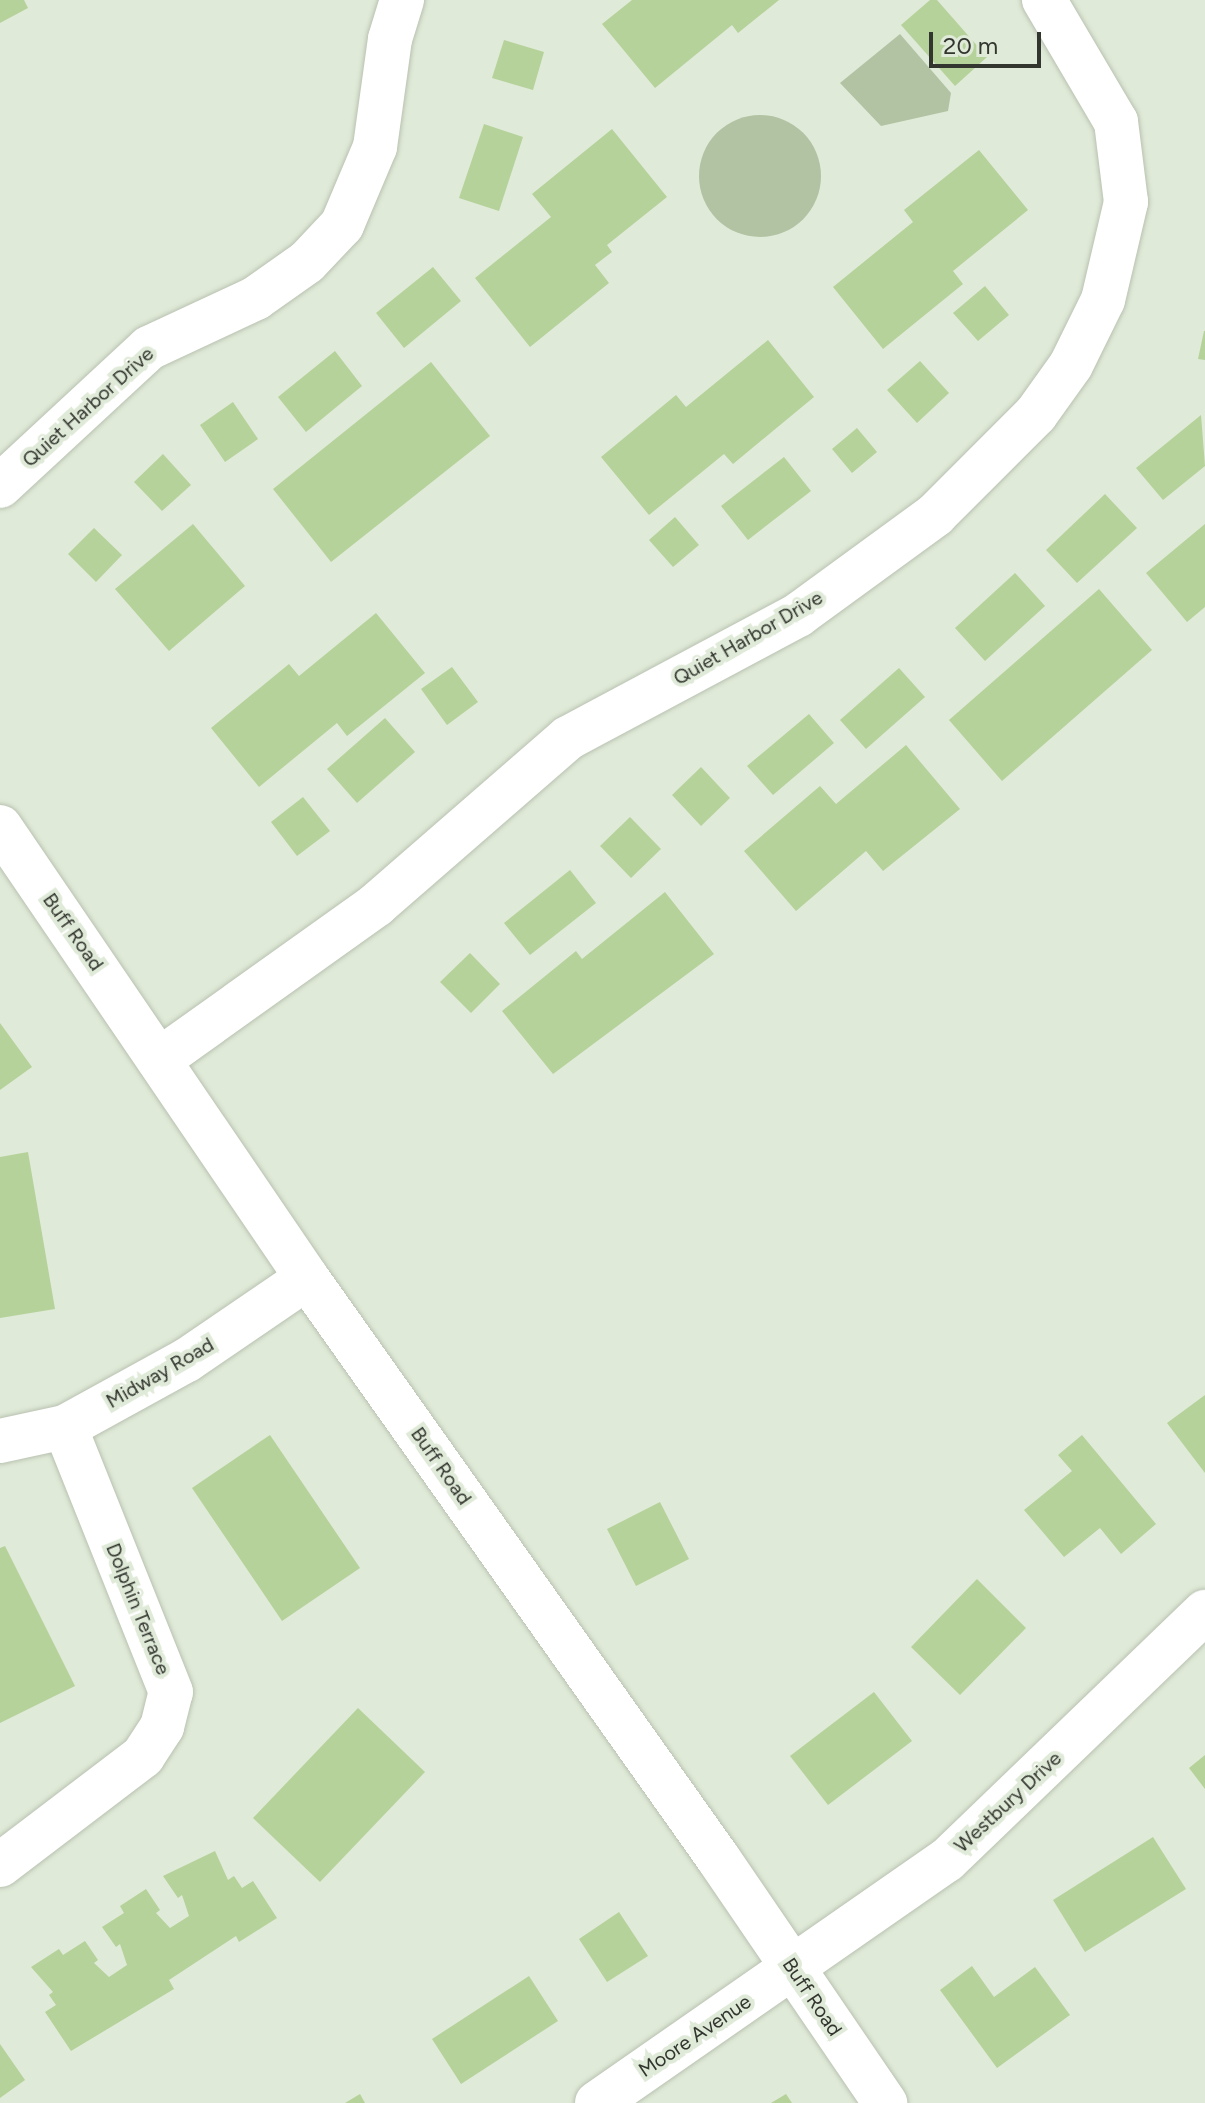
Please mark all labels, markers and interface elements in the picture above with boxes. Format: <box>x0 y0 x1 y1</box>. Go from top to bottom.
scale bar <box>933 16 1045 66</box>
text: 20 m <box>943 31 998 60</box>
street label: Quiet Harbor Drive <box>18 342 158 472</box>
street label: Quiet Harbor Drive <box>669 586 827 690</box>
street label: Buff Road <box>38 889 108 975</box>
street label: Midway Road <box>102 1333 218 1413</box>
street label: Buff Road <box>406 1423 476 1509</box>
street label: Dolphin Terrace <box>101 1540 175 1678</box>
street label: Westbury Drive <box>950 1746 1066 1858</box>
street label: Buff Road <box>777 1953 847 2041</box>
street label: Moore Avenue <box>634 1990 756 2082</box>

